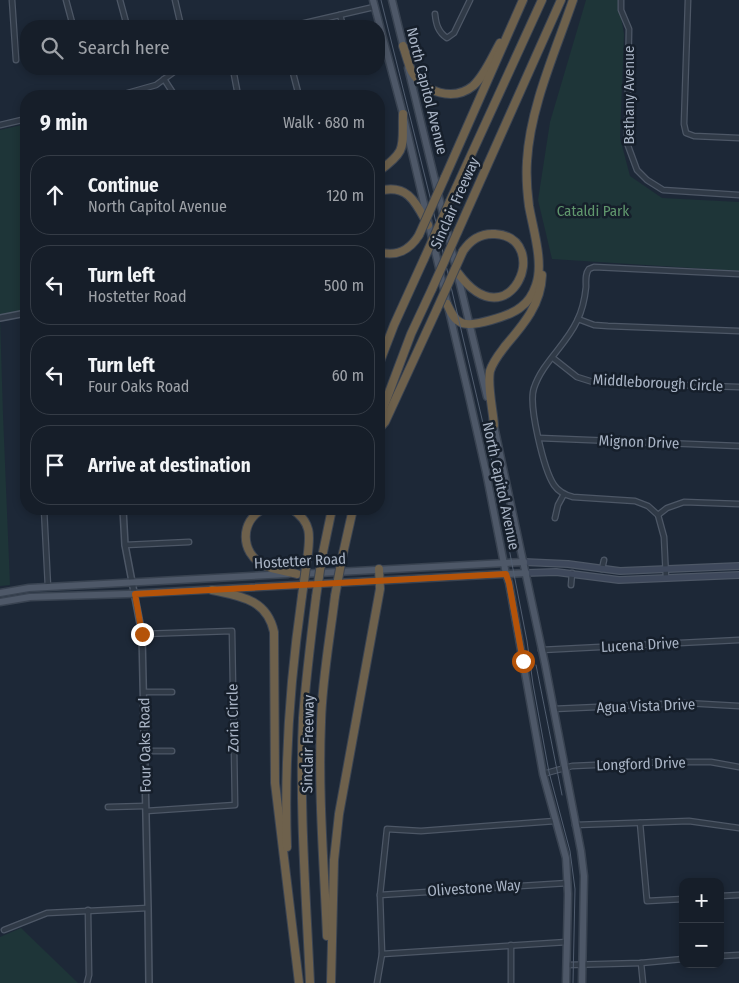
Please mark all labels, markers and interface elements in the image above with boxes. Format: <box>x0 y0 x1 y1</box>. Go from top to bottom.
search box <box>20 20 385 75</box>
street label: North Capitol Avenue <box>403 26 451 156</box>
icon: search <box>38 34 66 62</box>
text: Search here <box>78 36 170 59</box>
street label: Bethany Avenue <box>620 46 638 144</box>
text: 9 min <box>40 110 88 136</box>
text: Walk · 680 m <box>283 113 365 132</box>
street label: Sinclair Freeway <box>427 154 483 252</box>
text: Continue <box>88 174 159 197</box>
icon: ahead <box>41 181 69 209</box>
text: 120 m <box>326 186 364 205</box>
text: North Capitol Avenue <box>88 197 227 216</box>
park label: Cataldi Park <box>557 202 629 220</box>
text: Turn left <box>88 264 155 287</box>
icon: left <box>41 271 69 299</box>
text: 500 m <box>324 276 364 295</box>
text: Hostetter Road <box>88 287 186 306</box>
text: Turn left <box>88 354 155 377</box>
icon: left <box>41 361 69 389</box>
text: 60 m <box>332 366 364 385</box>
street label: Middleborough Circle <box>592 371 724 395</box>
text: Four Oaks Road <box>88 377 189 396</box>
street label: North Capitol Avenue <box>479 420 523 552</box>
street label: Mignon Drive <box>598 432 680 452</box>
icon: arrive <box>41 451 69 479</box>
text: Arrive at destination <box>88 454 251 477</box>
street label: Hostetter Road <box>253 550 347 572</box>
route end <box>131 623 154 646</box>
street label: Lucena Drive <box>600 634 680 656</box>
route start <box>512 650 535 673</box>
street label: Zoria Circle <box>223 684 243 752</box>
street label: Sinclair Freeway <box>298 694 318 793</box>
street label: Agua Vista Drive <box>596 695 696 717</box>
street label: Four Oaks Road <box>135 697 155 793</box>
street label: Longford Drive <box>596 753 686 775</box>
street label: Olivestone Way <box>427 876 522 900</box>
map controls <box>679 878 724 968</box>
button: + <box>679 878 724 923</box>
button: − <box>679 923 724 968</box>

